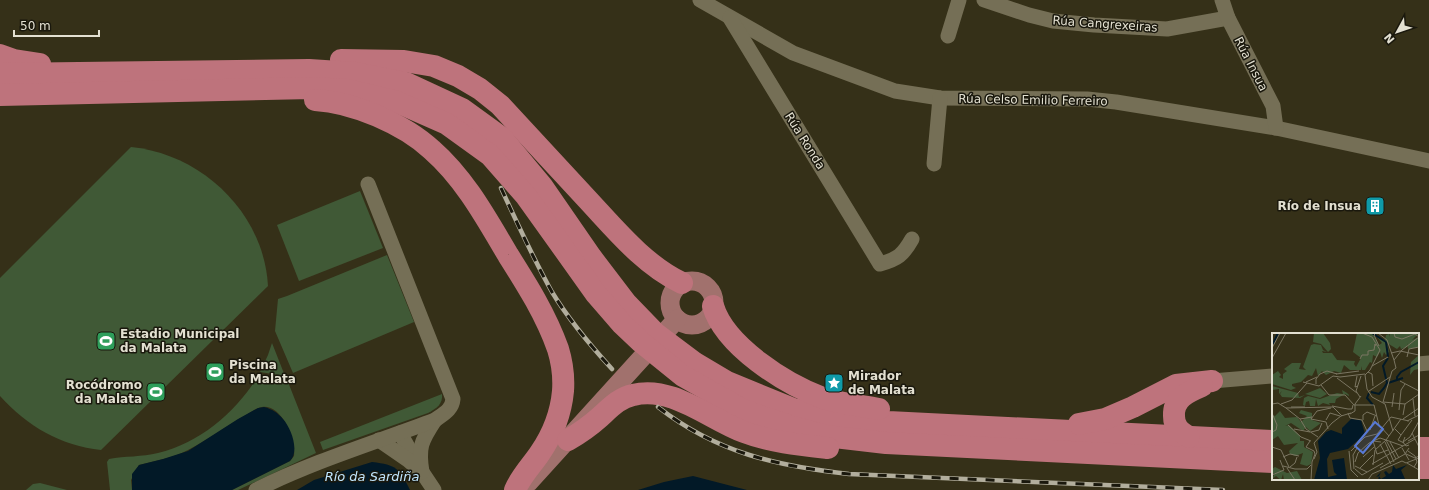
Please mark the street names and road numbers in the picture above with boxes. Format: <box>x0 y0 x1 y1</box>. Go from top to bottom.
street label: Rúa Cangrexeiras <box>1052 13 1158 35</box>
street label: Rúa Insua <box>1231 35 1271 93</box>
street label: Rúa Celso Emilio Ferreiro <box>958 92 1108 108</box>
street label: Rúa Ronda <box>782 110 828 172</box>

